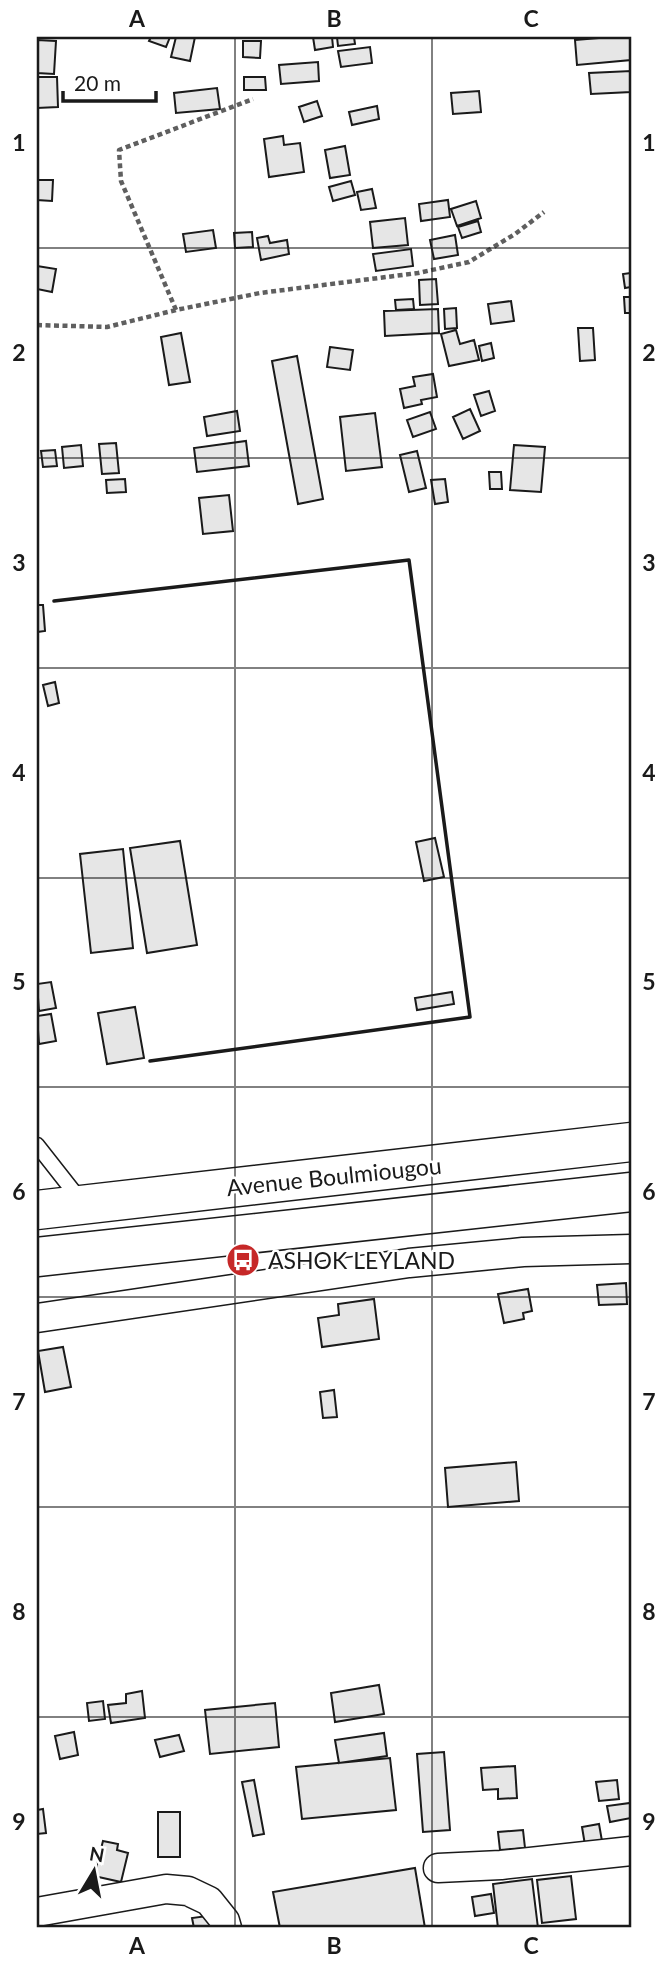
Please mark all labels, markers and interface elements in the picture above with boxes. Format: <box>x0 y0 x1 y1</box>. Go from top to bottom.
text: A <box>128 4 146 32</box>
text: B <box>326 4 342 32</box>
text: C <box>523 4 539 32</box>
scale bar <box>63 60 156 104</box>
text: 20 m <box>74 70 121 95</box>
text: 1 <box>12 128 26 156</box>
text: 1 <box>642 128 656 156</box>
text: 2 <box>12 338 26 366</box>
text: 2 <box>642 338 656 366</box>
text: 3 <box>12 548 26 576</box>
text: 3 <box>642 548 656 576</box>
text: 4 <box>12 758 26 786</box>
text: 4 <box>642 758 656 786</box>
text: 5 <box>12 967 26 995</box>
text: 5 <box>642 967 656 995</box>
street label: Avenue Boulmiougou <box>225 1151 443 1201</box>
text: 6 <box>12 1177 26 1205</box>
text: 6 <box>642 1177 656 1205</box>
bus stop icon: ASHOK LEYLAND <box>224 1241 262 1279</box>
place label: ASHOK LEYLAND <box>268 1246 455 1274</box>
text: 7 <box>12 1387 26 1415</box>
text: 7 <box>642 1387 656 1415</box>
text: 8 <box>12 1597 26 1625</box>
text: 8 <box>642 1597 656 1625</box>
text: 9 <box>12 1807 26 1835</box>
text: 9 <box>642 1807 656 1835</box>
north arrow <box>60 1836 130 1906</box>
text: N <box>88 1841 106 1866</box>
text: A <box>128 1931 146 1959</box>
text: B <box>326 1931 342 1959</box>
text: C <box>523 1931 539 1959</box>

